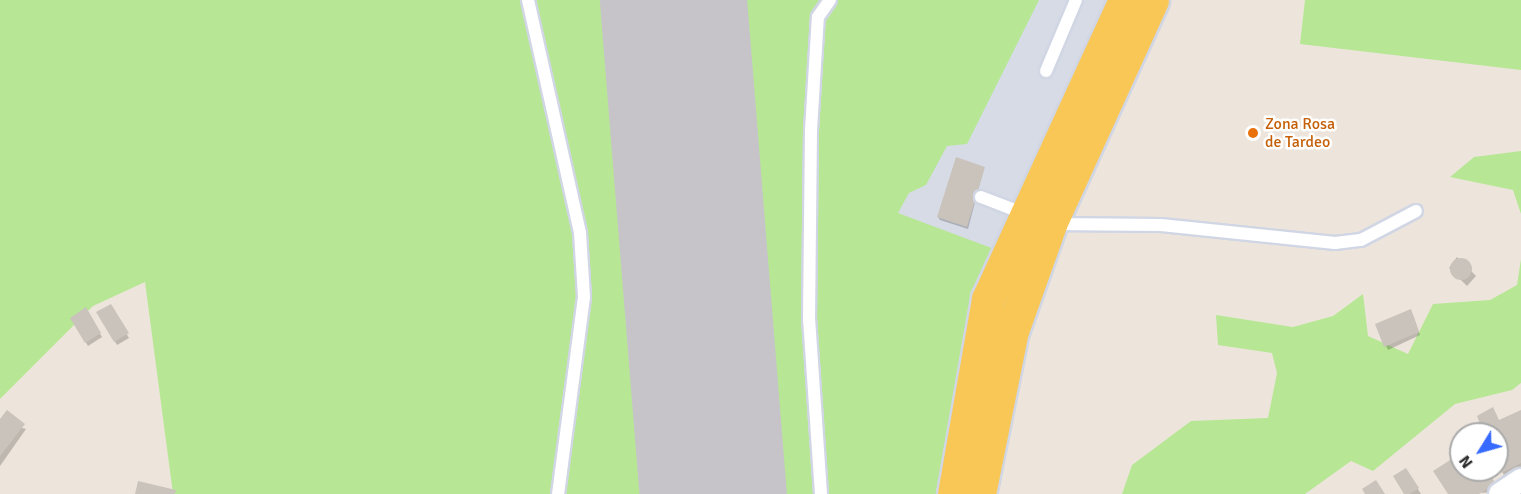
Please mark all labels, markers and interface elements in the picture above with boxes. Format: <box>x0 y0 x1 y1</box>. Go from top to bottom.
place label: Zona Rosa de Tardeo <box>1265 114 1335 152</box>
marker: Zona Rosa de Tardeo <box>1246 126 1260 140</box>
north arrow <box>1449 422 1509 482</box>
text: N <box>1455 451 1478 472</box>

